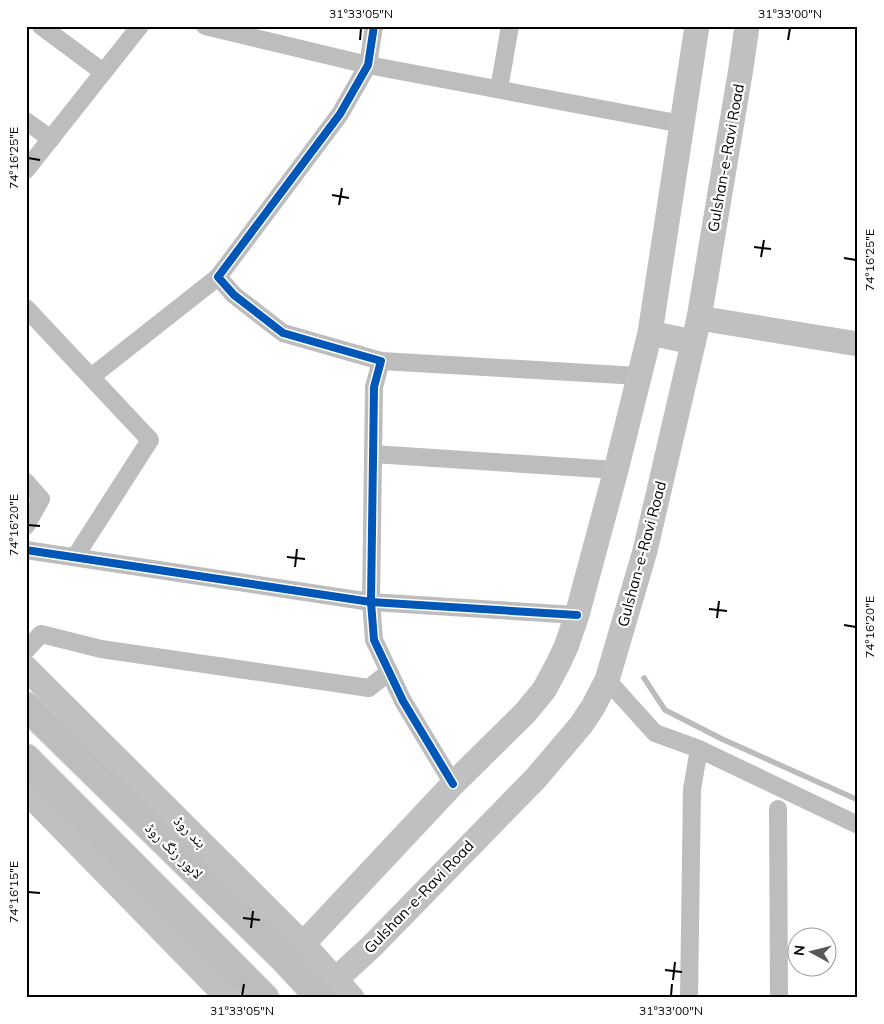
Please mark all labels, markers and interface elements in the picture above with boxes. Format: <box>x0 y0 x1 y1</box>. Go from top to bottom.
text: 31°33'05"N <box>329 6 393 21</box>
text: 31°33'00"N <box>758 6 822 21</box>
street label: Gulshan-e-Ravi Road <box>703 82 748 233</box>
text: 74°16'25"E <box>6 127 21 189</box>
text: 74°16'25"E <box>862 229 877 291</box>
street label: Gulshan-e-Ravi Road <box>613 479 670 629</box>
text: 74°16'20"E <box>6 494 21 556</box>
text: 74°16'20"E <box>862 596 877 658</box>
street label: بند روڈ <box>170 811 211 852</box>
street label: لاہور رنگ روڈ <box>141 818 207 883</box>
street label: Gulshan-e-Ravi Road <box>360 836 478 957</box>
text: 74°16'15"E <box>6 861 21 923</box>
north arrow <box>786 926 836 976</box>
text: N <box>790 944 809 957</box>
text: 31°33'05"N <box>210 1003 274 1018</box>
text: 31°33'00"N <box>639 1003 703 1018</box>

